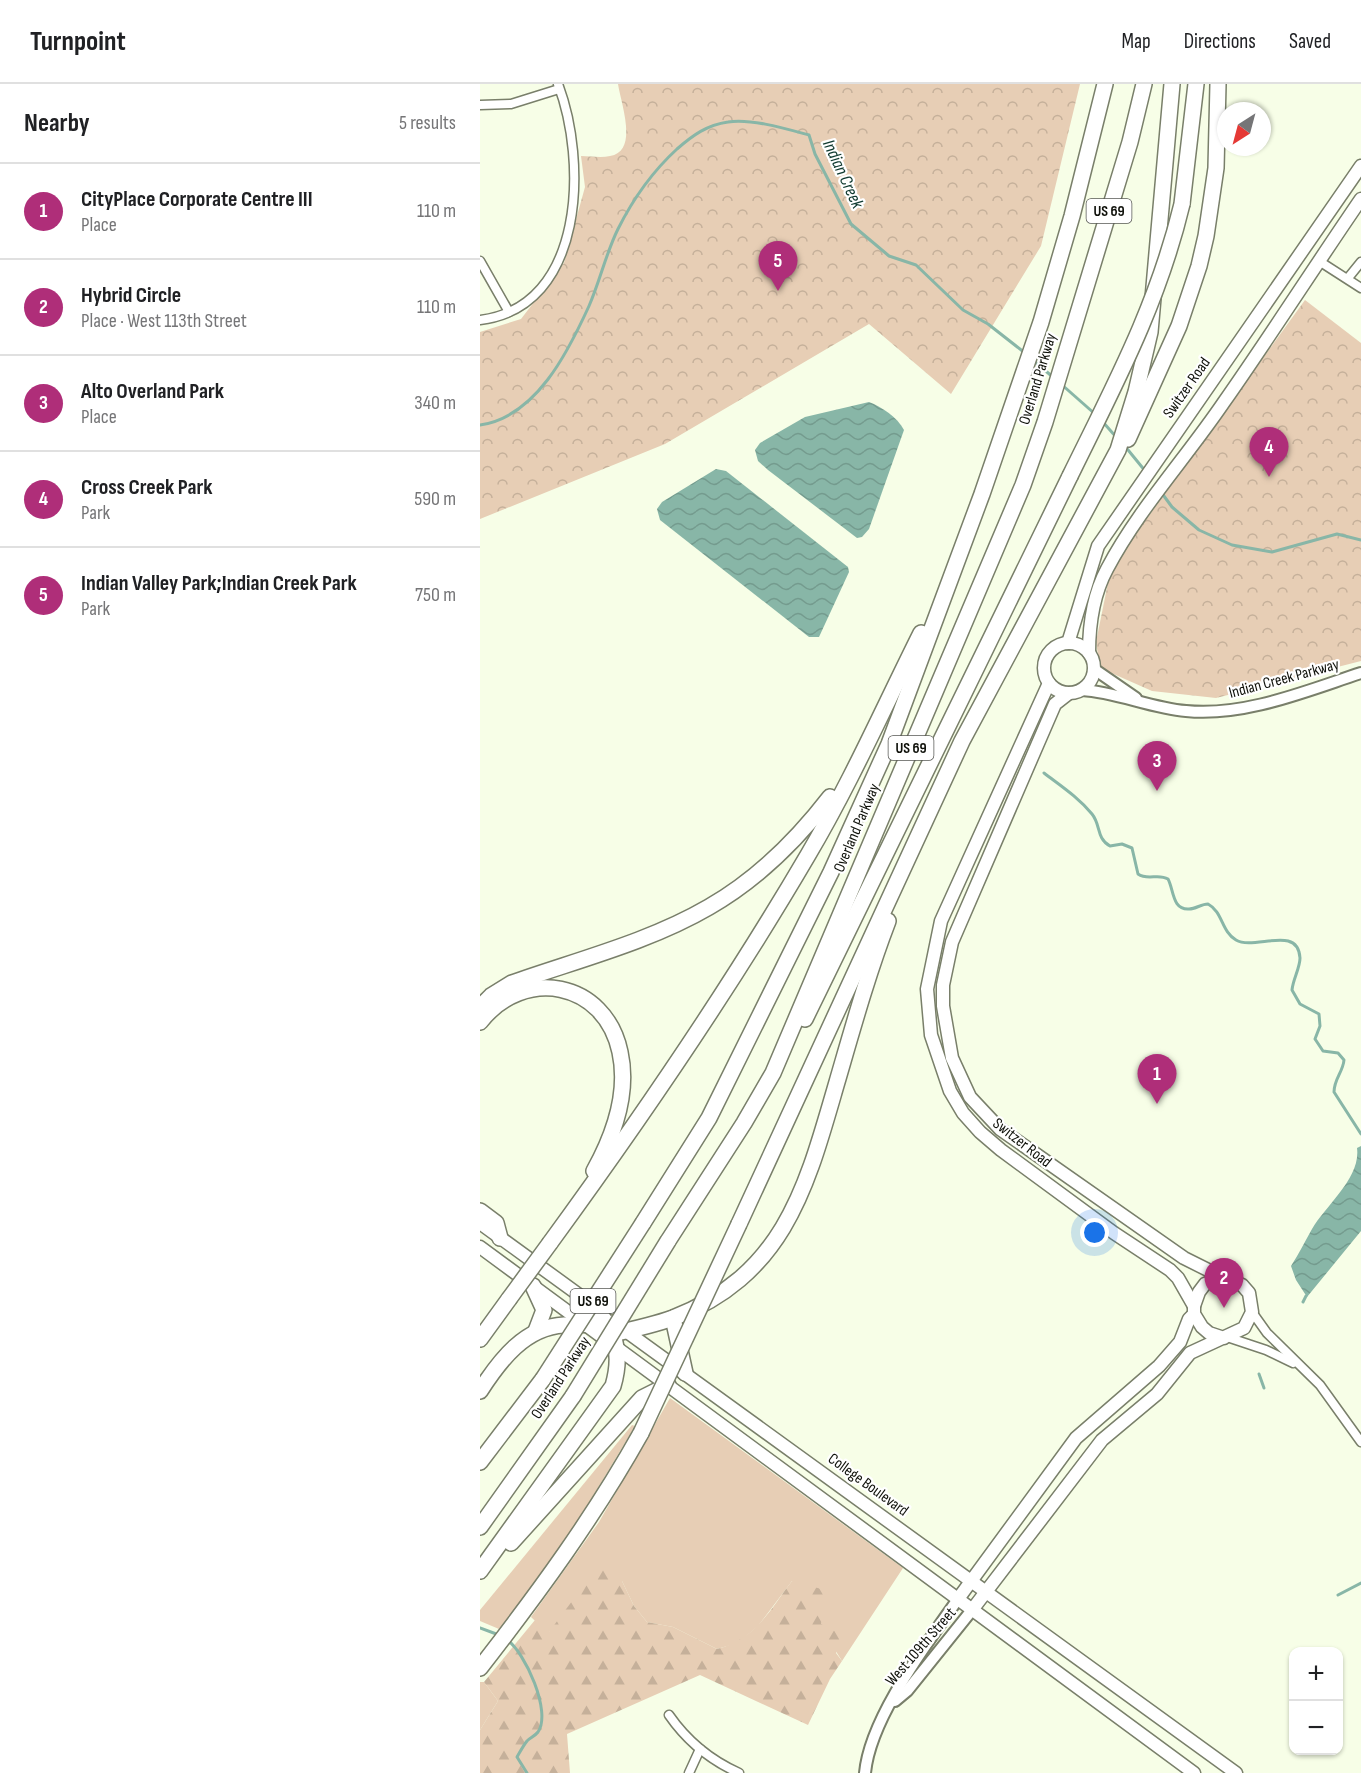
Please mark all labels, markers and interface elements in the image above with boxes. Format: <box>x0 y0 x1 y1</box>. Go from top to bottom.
text: Turnpoint <box>30 25 126 58</box>
text: Map <box>1121 29 1151 54</box>
text: Directions <box>1184 29 1256 54</box>
text: Saved <box>1289 29 1331 54</box>
north arrow <box>1217 102 1271 156</box>
text: Nearby <box>24 108 90 139</box>
text: 5 results <box>399 111 456 135</box>
water label: Indian Creek <box>818 136 869 213</box>
text: CityPlace Corporate Centre III <box>81 186 313 213</box>
text: 1 <box>40 199 47 223</box>
text: 110 m <box>417 199 456 223</box>
road number: US 69 <box>1086 199 1132 223</box>
text: Place <box>81 213 117 237</box>
pin: 5 <box>758 242 798 291</box>
text: Hybrid Circle <box>81 282 181 309</box>
text: 2 <box>39 295 48 319</box>
text: 110 m <box>417 295 456 319</box>
text: Place · West 113th Street <box>81 309 247 333</box>
street label: Overland Parkway <box>1015 331 1061 427</box>
street label: Switzer Road <box>1159 354 1215 422</box>
text: Alto Overland Park <box>81 378 224 405</box>
text: 3 <box>39 391 48 415</box>
text: 340 m <box>414 391 456 415</box>
text: Place <box>81 405 117 429</box>
pin: 4 <box>1250 428 1288 477</box>
text: Cross Creek Park <box>81 474 213 501</box>
text: 4 <box>39 487 48 511</box>
text: 590 m <box>414 487 456 511</box>
text: Park <box>81 501 110 525</box>
text: Indian Valley Park;Indian Creek Park <box>81 570 357 597</box>
text: 5 <box>39 583 48 607</box>
text: 750 m <box>415 583 456 607</box>
text: Park <box>81 597 110 621</box>
street label: Indian Creek Parkway <box>1227 655 1341 703</box>
road number: US 69 <box>888 736 934 760</box>
pin: 3 <box>1138 742 1176 791</box>
street label: Overland Parkway <box>830 781 884 875</box>
pin: 1 <box>1138 1054 1176 1104</box>
street label: Switzer Road <box>989 1114 1055 1172</box>
your location <box>1080 1218 1109 1247</box>
pin: 2 <box>1204 1258 1244 1308</box>
road number: US 69 <box>570 1289 616 1313</box>
street label: Overland Parkway <box>527 1333 595 1423</box>
street label: College Boulevard <box>824 1449 912 1521</box>
street label: West 109th Street <box>882 1604 960 1690</box>
map controls <box>1289 1647 1343 1755</box>
button: + <box>1289 1647 1343 1701</box>
button: − <box>1289 1701 1343 1755</box>

